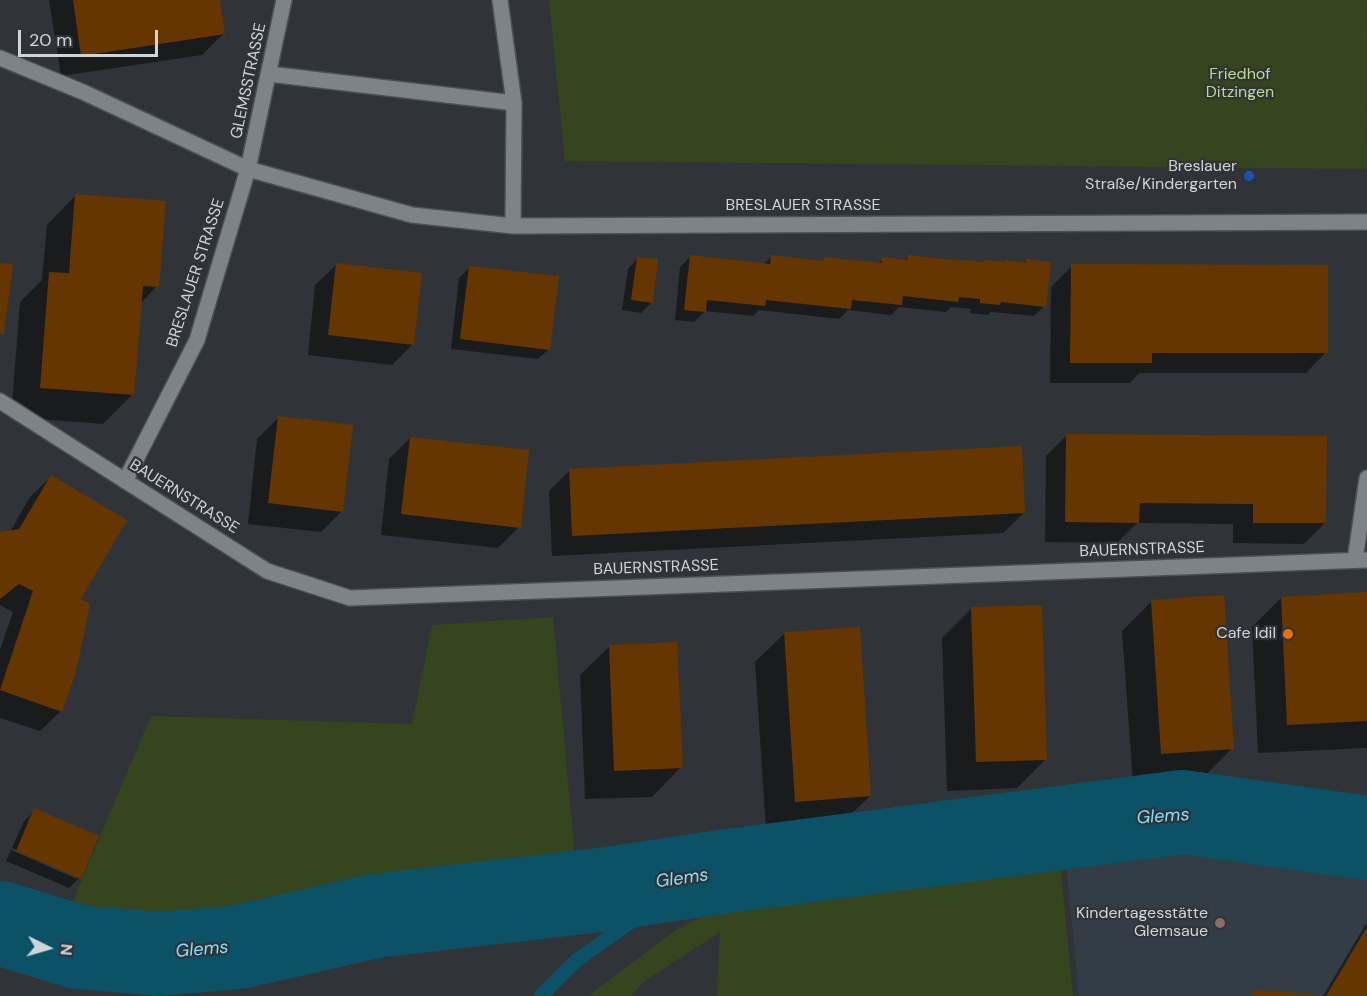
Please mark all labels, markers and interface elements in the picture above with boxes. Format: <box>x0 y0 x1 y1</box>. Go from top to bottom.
scale bar <box>21 18 160 56</box>
street label: GLEMSSTRASSE <box>227 21 271 141</box>
text: 20 m <box>29 28 72 52</box>
park label: Friedhof Ditzingen <box>1206 65 1274 103</box>
place label: Breslauer Straße/Kindergarten <box>1085 157 1237 195</box>
marker: Breslauer Straße/Kindergarten <box>1242 169 1256 183</box>
street label: BRESLAUER STRASSE <box>163 196 229 350</box>
street label: BRESLAUER STRASSE <box>725 196 881 216</box>
street label: BAUERNSTRASSE <box>126 456 242 538</box>
street label: BAUERNSTRASSE <box>1079 538 1205 562</box>
street label: BAUERNSTRASSE <box>593 556 719 580</box>
place label: Cafe Idil <box>1216 624 1276 644</box>
marker: Cafe Idil <box>1281 627 1295 641</box>
water label: Glems <box>1136 804 1190 830</box>
water label: Glems <box>654 865 710 893</box>
place label: Kindertagesstätte Glemsaue <box>1076 904 1208 942</box>
marker: Kindertagesstätte Glemsaue <box>1213 916 1227 930</box>
north arrow <box>18 918 78 978</box>
water label: Glems <box>175 937 229 963</box>
text: N <box>55 943 77 956</box>

